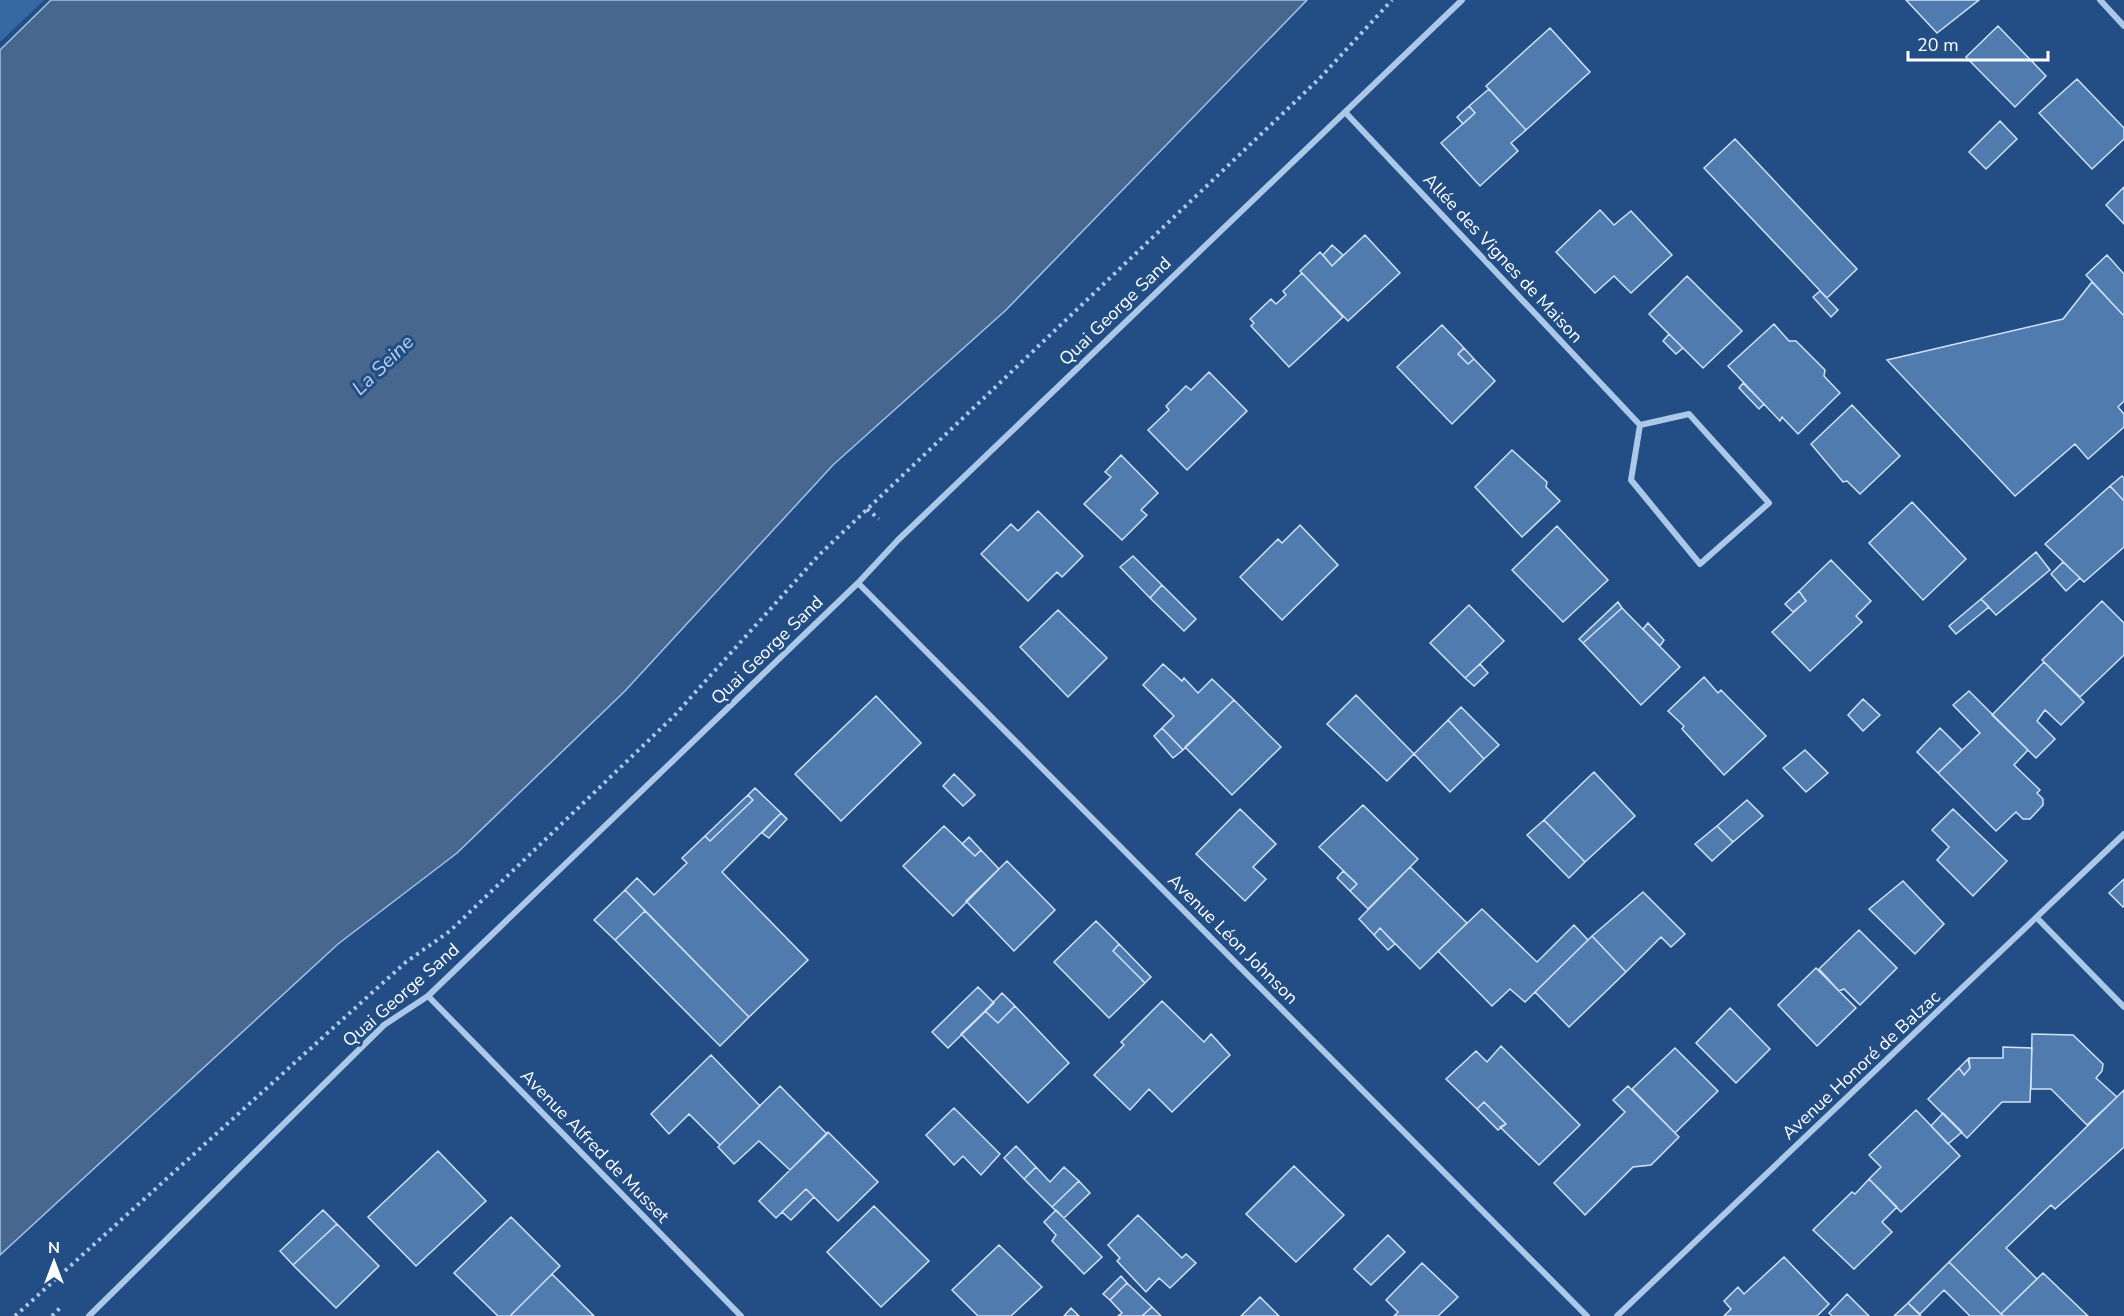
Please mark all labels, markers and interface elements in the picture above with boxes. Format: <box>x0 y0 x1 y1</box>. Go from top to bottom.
scale bar <box>1908 24 2048 62</box>
text: 20 m <box>1917 33 1959 57</box>
street label: Allée des Vignes de Maison <box>1418 168 1588 348</box>
street label: Quai George Sand <box>1054 251 1176 371</box>
water label: La Seine <box>346 329 420 401</box>
street label: Quai George Sand <box>706 590 828 710</box>
street label: Avenue Léon Johnson <box>1163 869 1303 1009</box>
street label: Quai George Sand <box>338 938 464 1052</box>
street label: Avenue Honoré de Balzac <box>1777 985 1945 1145</box>
street label: Avenue Alfred de Musset <box>515 1064 675 1228</box>
north arrow <box>24 1232 84 1292</box>
text: N <box>48 1237 60 1259</box>

